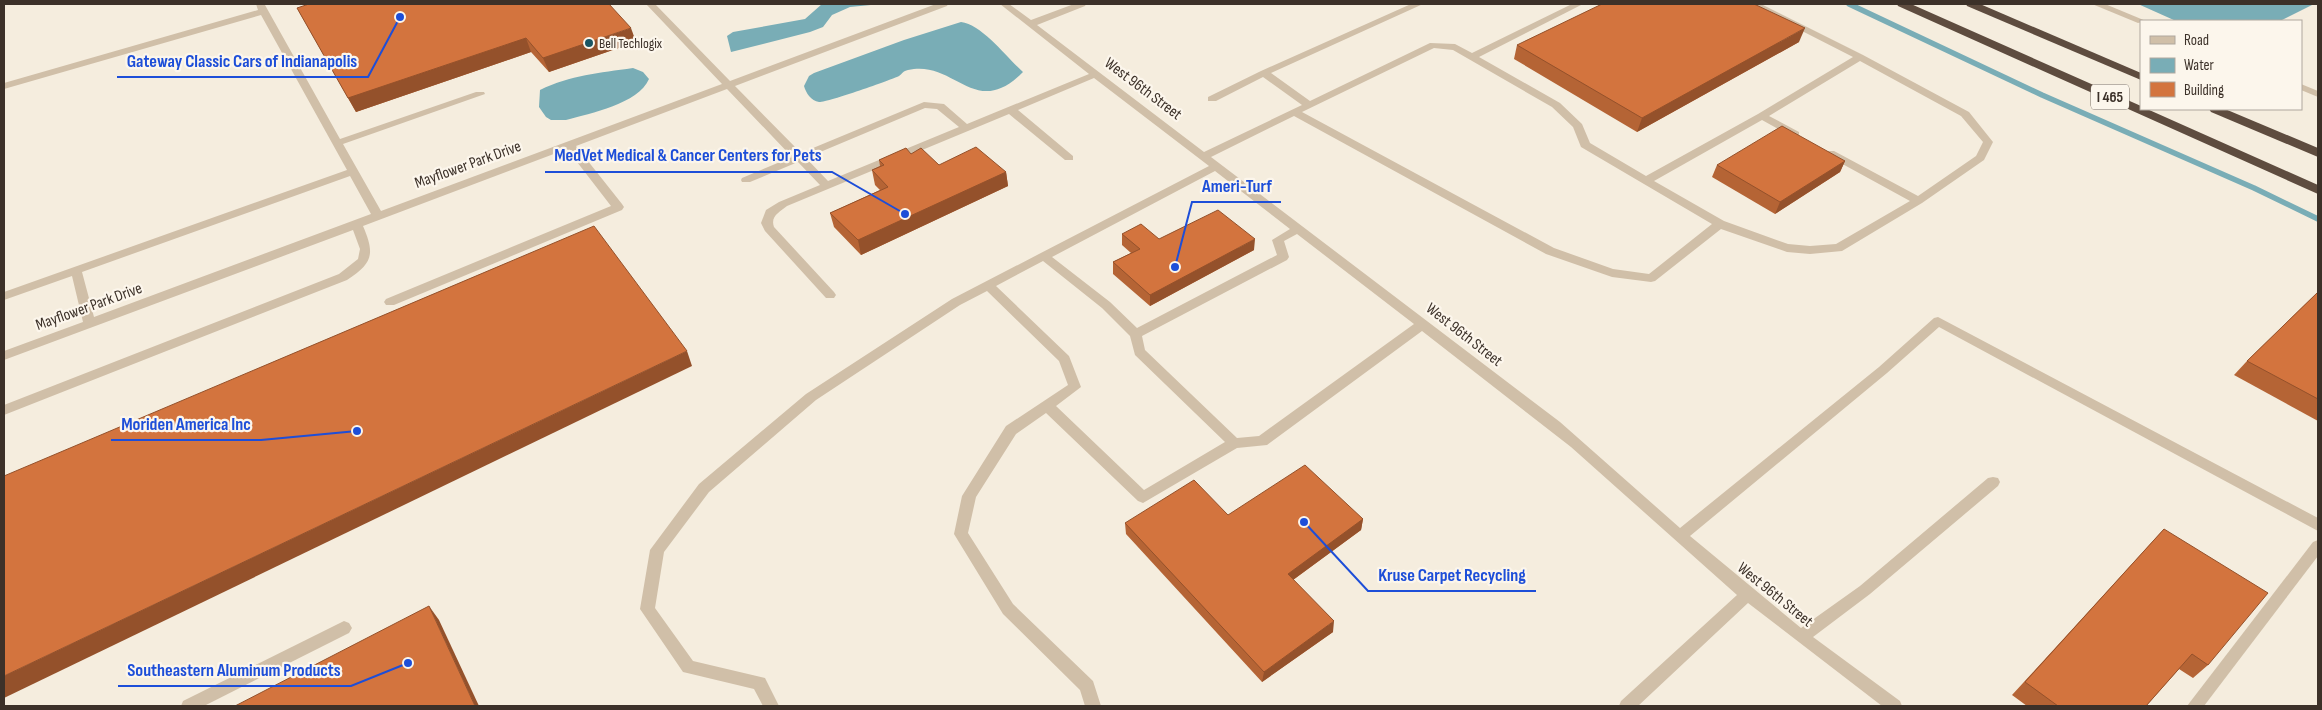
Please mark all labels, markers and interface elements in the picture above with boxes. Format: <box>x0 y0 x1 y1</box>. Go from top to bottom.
legend <box>2140 20 2302 110</box>
text: Road <box>2184 31 2209 50</box>
place label: Bell Techlogix <box>599 35 663 52</box>
marker: Bell Techlogix <box>583 37 595 49</box>
callout: Gateway Classic Cars of Indianapolis <box>117 44 368 77</box>
text: Gateway Classic Cars of Indianapolis <box>127 51 357 72</box>
street label: West 96th Street <box>1101 54 1185 124</box>
text: Water <box>2184 56 2215 75</box>
text: Building <box>2184 81 2224 100</box>
road number: I 465 <box>2091 84 2129 110</box>
street label: Mayflower Park Drive <box>412 137 524 193</box>
callout: MedVet Medical & Cancer Centers for Pets <box>545 139 832 172</box>
text: MedVet Medical & Cancer Centers for Pets <box>554 145 822 166</box>
callout: Ameri-Turf <box>1192 169 1281 202</box>
text: Ameri-Turf <box>1201 176 1272 197</box>
street label: Mayflower Park Drive <box>33 279 145 335</box>
street label: West 96th Street <box>1422 299 1506 371</box>
callout: Moriden America Inc <box>111 407 261 440</box>
text: Moriden America Inc <box>121 414 251 435</box>
callout: Kruse Carpet Recycling <box>1368 558 1536 591</box>
street label: West 96th Street <box>1733 559 1817 631</box>
text: Kruse Carpet Recycling <box>1378 565 1526 586</box>
callout: Southeastern Aluminum Products <box>118 653 351 686</box>
text: Southeastern Aluminum Products <box>127 660 341 681</box>

